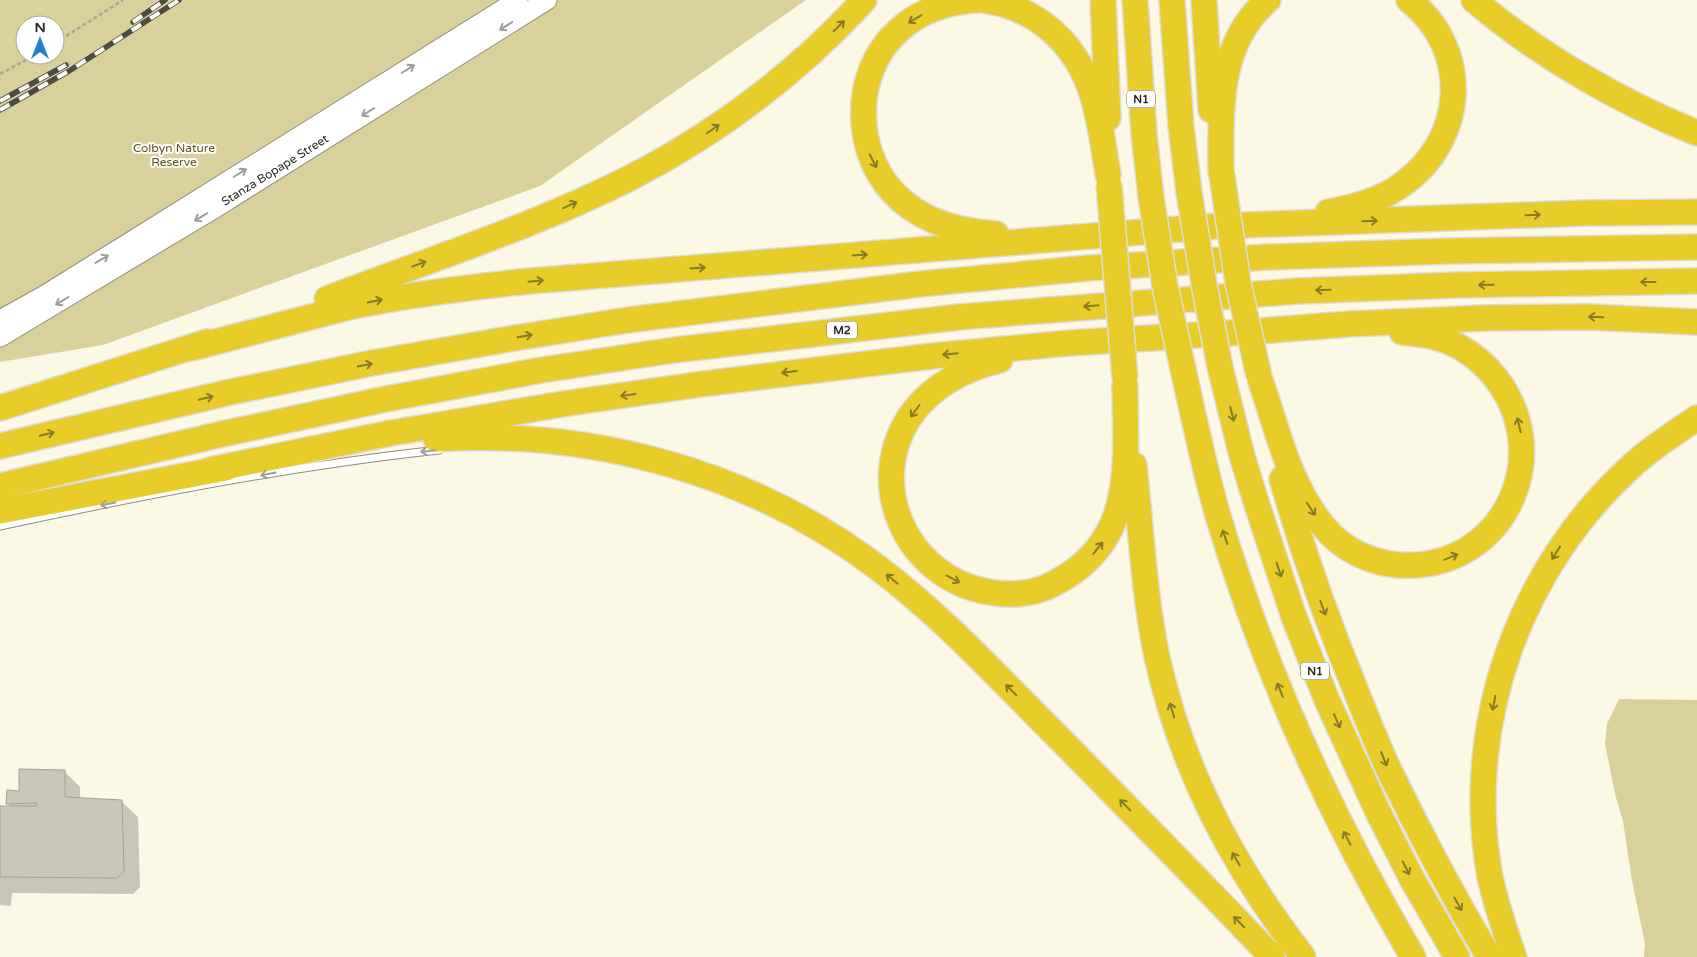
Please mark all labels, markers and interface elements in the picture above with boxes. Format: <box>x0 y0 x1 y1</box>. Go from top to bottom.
one-way arrow <box>908 14 922 24</box>
north arrow <box>15 15 65 65</box>
text: N <box>34 19 46 36</box>
one-way arrow <box>833 20 845 32</box>
one-way arrow <box>500 21 514 31</box>
one-way arrow <box>400 63 414 73</box>
road number: N1 <box>1127 90 1155 108</box>
one-way arrow <box>362 107 376 117</box>
one-way arrow <box>706 124 720 134</box>
street label: Stanza Bopape Street <box>219 131 331 209</box>
park label: Colbyn Nature Reserve <box>133 141 215 169</box>
one-way arrow <box>869 153 878 168</box>
one-way arrow <box>233 168 247 179</box>
one-way arrow <box>562 200 577 210</box>
one-way arrow <box>1525 210 1541 219</box>
one-way arrow <box>194 212 208 222</box>
one-way arrow <box>1362 217 1378 226</box>
one-way arrow <box>852 251 868 260</box>
one-way arrow <box>95 254 109 264</box>
one-way arrow <box>410 259 426 268</box>
one-way arrow <box>690 263 706 273</box>
one-way arrow <box>528 276 544 285</box>
one-way arrow <box>1641 277 1657 287</box>
one-way arrow <box>1478 280 1494 289</box>
one-way arrow <box>1316 285 1332 295</box>
one-way arrow <box>55 296 69 306</box>
one-way arrow <box>367 296 383 305</box>
one-way arrow <box>1084 301 1100 310</box>
one-way arrow <box>1588 313 1604 322</box>
road number: M2 <box>827 322 857 338</box>
one-way arrow <box>516 331 532 341</box>
one-way arrow <box>943 349 959 359</box>
one-way arrow <box>356 360 372 369</box>
one-way arrow <box>781 368 797 378</box>
one-way arrow <box>620 390 636 400</box>
one-way arrow <box>197 393 213 402</box>
one-way arrow <box>910 404 921 417</box>
one-way arrow <box>1228 405 1237 421</box>
one-way arrow <box>1514 418 1523 434</box>
one-way arrow <box>39 429 55 438</box>
one-way arrow <box>421 446 437 456</box>
one-way arrow <box>260 470 276 479</box>
one-way arrow <box>100 499 116 509</box>
one-way arrow <box>1306 501 1316 515</box>
one-way arrow <box>1220 530 1229 545</box>
one-way arrow <box>1092 542 1103 555</box>
one-way arrow <box>1551 546 1561 560</box>
one-way arrow <box>1443 552 1458 562</box>
one-way arrow <box>1274 561 1284 577</box>
one-way arrow <box>886 574 899 585</box>
one-way arrow <box>945 575 960 584</box>
one-way arrow <box>1319 600 1328 615</box>
road number: N1 <box>1301 662 1329 679</box>
one-way arrow <box>1005 683 1017 696</box>
one-way arrow <box>1275 683 1285 698</box>
one-way arrow <box>1489 694 1499 710</box>
one-way arrow <box>1166 703 1176 719</box>
one-way arrow <box>1332 713 1342 728</box>
one-way arrow <box>1380 751 1390 766</box>
one-way arrow <box>1119 799 1131 812</box>
one-way arrow <box>1342 830 1352 845</box>
one-way arrow <box>1231 852 1241 867</box>
one-way arrow <box>1402 860 1411 875</box>
one-way arrow <box>1453 896 1463 911</box>
one-way arrow <box>1233 916 1245 928</box>

